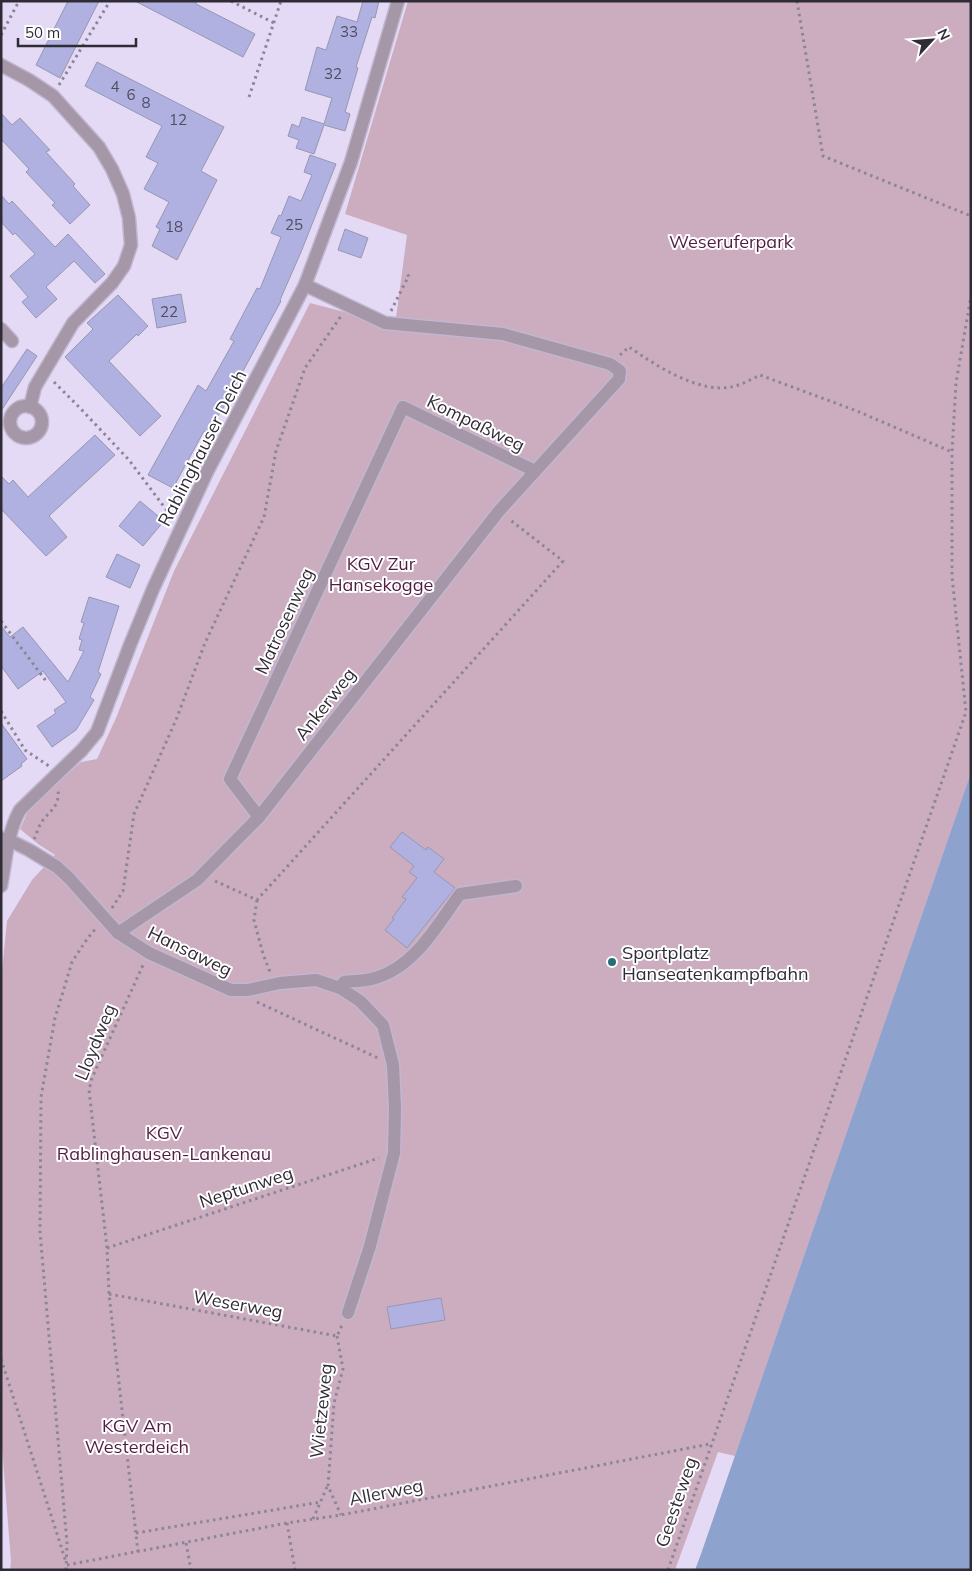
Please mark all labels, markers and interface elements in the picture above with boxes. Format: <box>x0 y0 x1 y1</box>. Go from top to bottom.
scale bar <box>18 15 135 47</box>
north arrow <box>907 15 957 65</box>
house number: 33 <box>340 22 358 41</box>
text: 50 m <box>25 23 60 42</box>
text: N <box>933 26 954 43</box>
house number: 32 <box>324 64 342 83</box>
house number: 4 <box>110 77 120 96</box>
house number: 6 <box>126 85 136 104</box>
house number: 8 <box>141 93 151 112</box>
house number: 12 <box>169 110 187 129</box>
house number: 25 <box>285 215 303 234</box>
house number: 18 <box>165 217 183 236</box>
park label: Weseruferpark <box>669 230 794 253</box>
house number: 22 <box>160 302 178 321</box>
street label: Rablinghauser Deich <box>153 366 251 530</box>
street label: Kompaßweg <box>423 389 529 457</box>
park label: KGV Zur Hansekogge <box>329 552 433 596</box>
street label: Matrosenweg <box>249 564 319 678</box>
street label: Ankerweg <box>290 663 360 745</box>
street label: Hansaweg <box>144 921 236 981</box>
place label: Sportplatz Hanseatenkampfbahn <box>622 941 808 985</box>
marker: Sportplatz Hanseatenkampfbahn <box>606 956 618 968</box>
street label: Lloydweg <box>69 1000 121 1084</box>
park label: KGV Rablinghausen-Lankenau <box>57 1121 271 1165</box>
street label: Neptunweg <box>196 1161 296 1213</box>
street label: Weserweg <box>191 1285 285 1323</box>
street label: Wietzeweg <box>305 1362 337 1460</box>
park label: KGV Am Westerdeich <box>85 1414 189 1458</box>
street label: Geesteweg <box>650 1454 702 1550</box>
street label: Allerweg <box>347 1474 425 1510</box>

